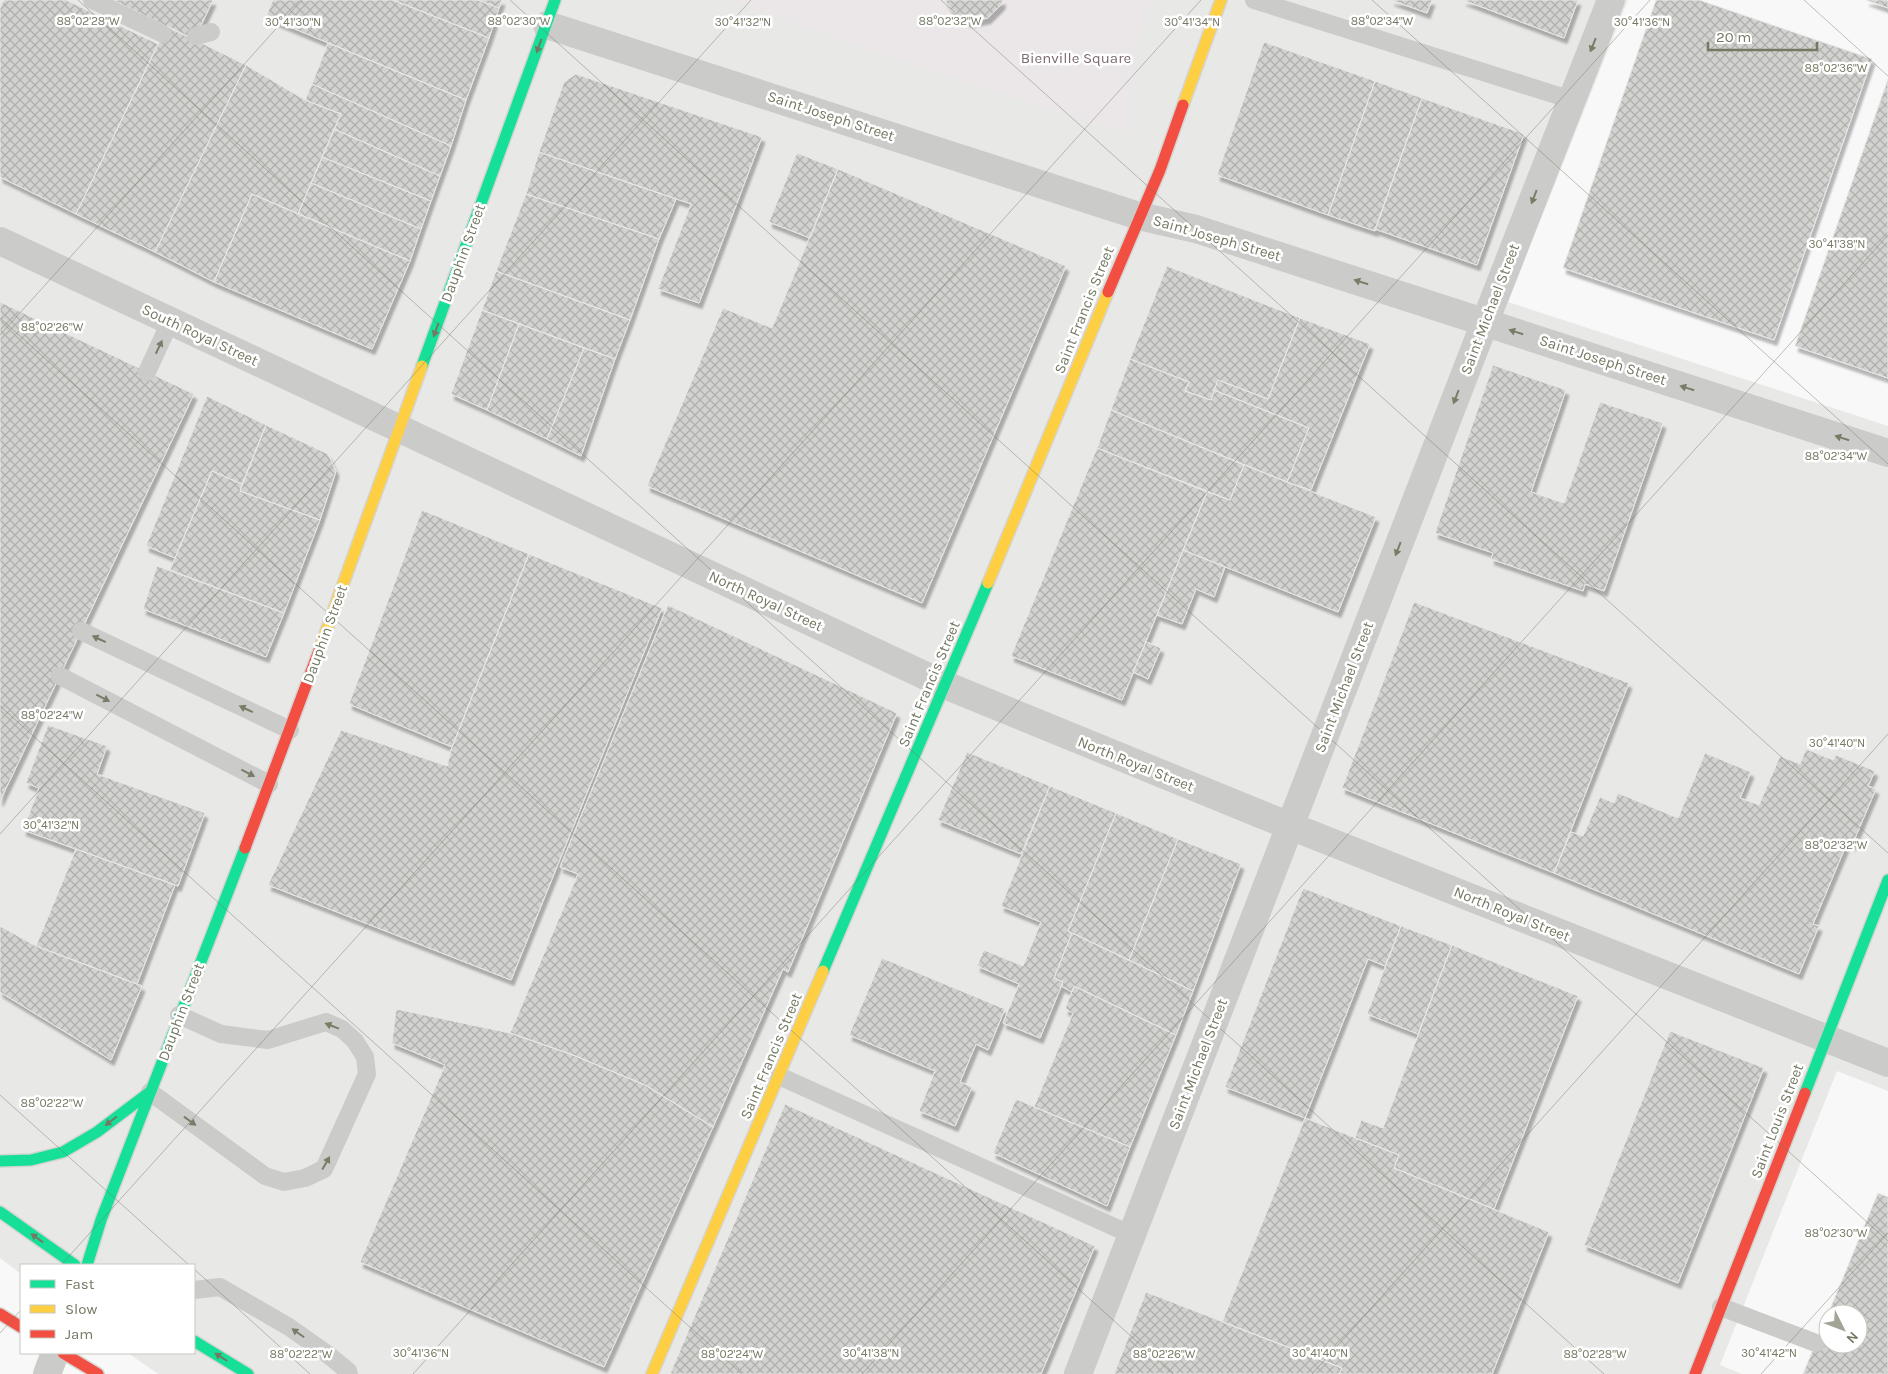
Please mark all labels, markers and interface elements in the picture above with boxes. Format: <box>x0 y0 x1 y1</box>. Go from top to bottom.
text: 88°02'28"W <box>56 14 120 28</box>
text: 88°02'30"W <box>487 14 551 28</box>
text: 88°02'32"W <box>919 14 982 28</box>
text: 88°02'34"W <box>1351 14 1414 28</box>
text: 30°41'30"N <box>265 15 321 29</box>
text: 30°41'32"N <box>715 15 771 29</box>
text: 30°41'34"N <box>1164 15 1220 29</box>
text: 30°41'36"N <box>1614 15 1670 29</box>
scale bar <box>1708 20 1817 52</box>
text: 20 m <box>1716 28 1751 46</box>
one-way arrow <box>1589 38 1597 52</box>
one-way arrow <box>535 39 543 54</box>
park label: Bienville Square <box>1021 49 1131 67</box>
text: 88°02'36"W <box>1805 61 1868 75</box>
street label: Saint Joseph Street <box>765 87 897 145</box>
one-way arrow <box>1530 189 1537 204</box>
street label: Dauphin Street <box>437 201 489 305</box>
street label: Saint Joseph Street <box>1151 211 1283 265</box>
text: 30°41'38"N <box>1809 237 1865 251</box>
street label: Saint Michael Street <box>1457 241 1523 377</box>
street label: Saint Francis Street <box>1050 243 1118 376</box>
one-way arrow <box>1353 278 1368 286</box>
street label: South Royal Street <box>139 300 261 370</box>
text: 88°02'26"W <box>21 320 84 334</box>
one-way arrow <box>432 323 440 338</box>
one-way arrow <box>1508 328 1523 336</box>
street label: Saint Joseph Street <box>1537 331 1669 389</box>
one-way arrow <box>155 340 163 354</box>
one-way arrow <box>1679 383 1694 391</box>
one-way arrow <box>1452 390 1460 405</box>
one-way arrow <box>1834 433 1849 441</box>
text: 88°02'34"W <box>1805 449 1868 463</box>
one-way arrow <box>1394 542 1402 557</box>
street label: North Royal Street <box>706 567 826 635</box>
street label: Dauphin Street <box>299 582 351 686</box>
street label: Saint Francis Street <box>894 618 964 750</box>
street label: Saint Michael Street <box>1311 619 1377 755</box>
one-way arrow <box>92 635 106 643</box>
one-way arrow <box>96 694 110 702</box>
one-way arrow <box>239 705 253 713</box>
text: 88°02'24"W <box>21 708 84 722</box>
street label: North Royal Street <box>1075 732 1197 796</box>
text: 30°41'40"N <box>1809 736 1865 750</box>
one-way arrow <box>240 769 255 777</box>
text: 30°41'32"N <box>23 818 79 832</box>
text: 88°02'32"W <box>1805 838 1868 852</box>
street label: North Royal Street <box>1451 882 1573 946</box>
street label: Dauphin Street <box>154 960 208 1063</box>
street label: Saint Francis Street <box>736 990 806 1122</box>
street label: Saint Michael Street <box>1165 996 1231 1132</box>
one-way arrow <box>324 1022 339 1030</box>
street label: Saint Louis Street <box>1747 1061 1807 1181</box>
text: 88°02'22"W <box>21 1096 84 1110</box>
one-way arrow <box>104 1116 118 1126</box>
one-way arrow <box>183 1116 197 1126</box>
one-way arrow <box>322 1156 331 1169</box>
text: 88°02'30"W <box>1804 1226 1868 1240</box>
one-way arrow <box>31 1233 44 1244</box>
legend <box>20 1264 195 1354</box>
text: Fast <box>65 1275 95 1293</box>
text: Slow <box>65 1300 97 1318</box>
north arrow <box>1818 1304 1868 1354</box>
text: Jam <box>65 1325 93 1343</box>
one-way arrow <box>291 1328 305 1338</box>
text: N <box>1843 1328 1862 1347</box>
text: 30°41'36"N <box>393 1346 449 1360</box>
text: 30°41'38"N <box>843 1346 899 1360</box>
text: 30°41'40"N <box>1292 1346 1348 1360</box>
text: 30°41'42"N <box>1741 1346 1797 1360</box>
text: 88°02'22"W <box>270 1347 333 1361</box>
text: 88°02'24"W <box>701 1347 764 1361</box>
text: 88°02'26"W <box>1133 1347 1196 1361</box>
text: 88°02'28"W <box>1563 1347 1627 1361</box>
one-way arrow <box>214 1353 227 1362</box>

